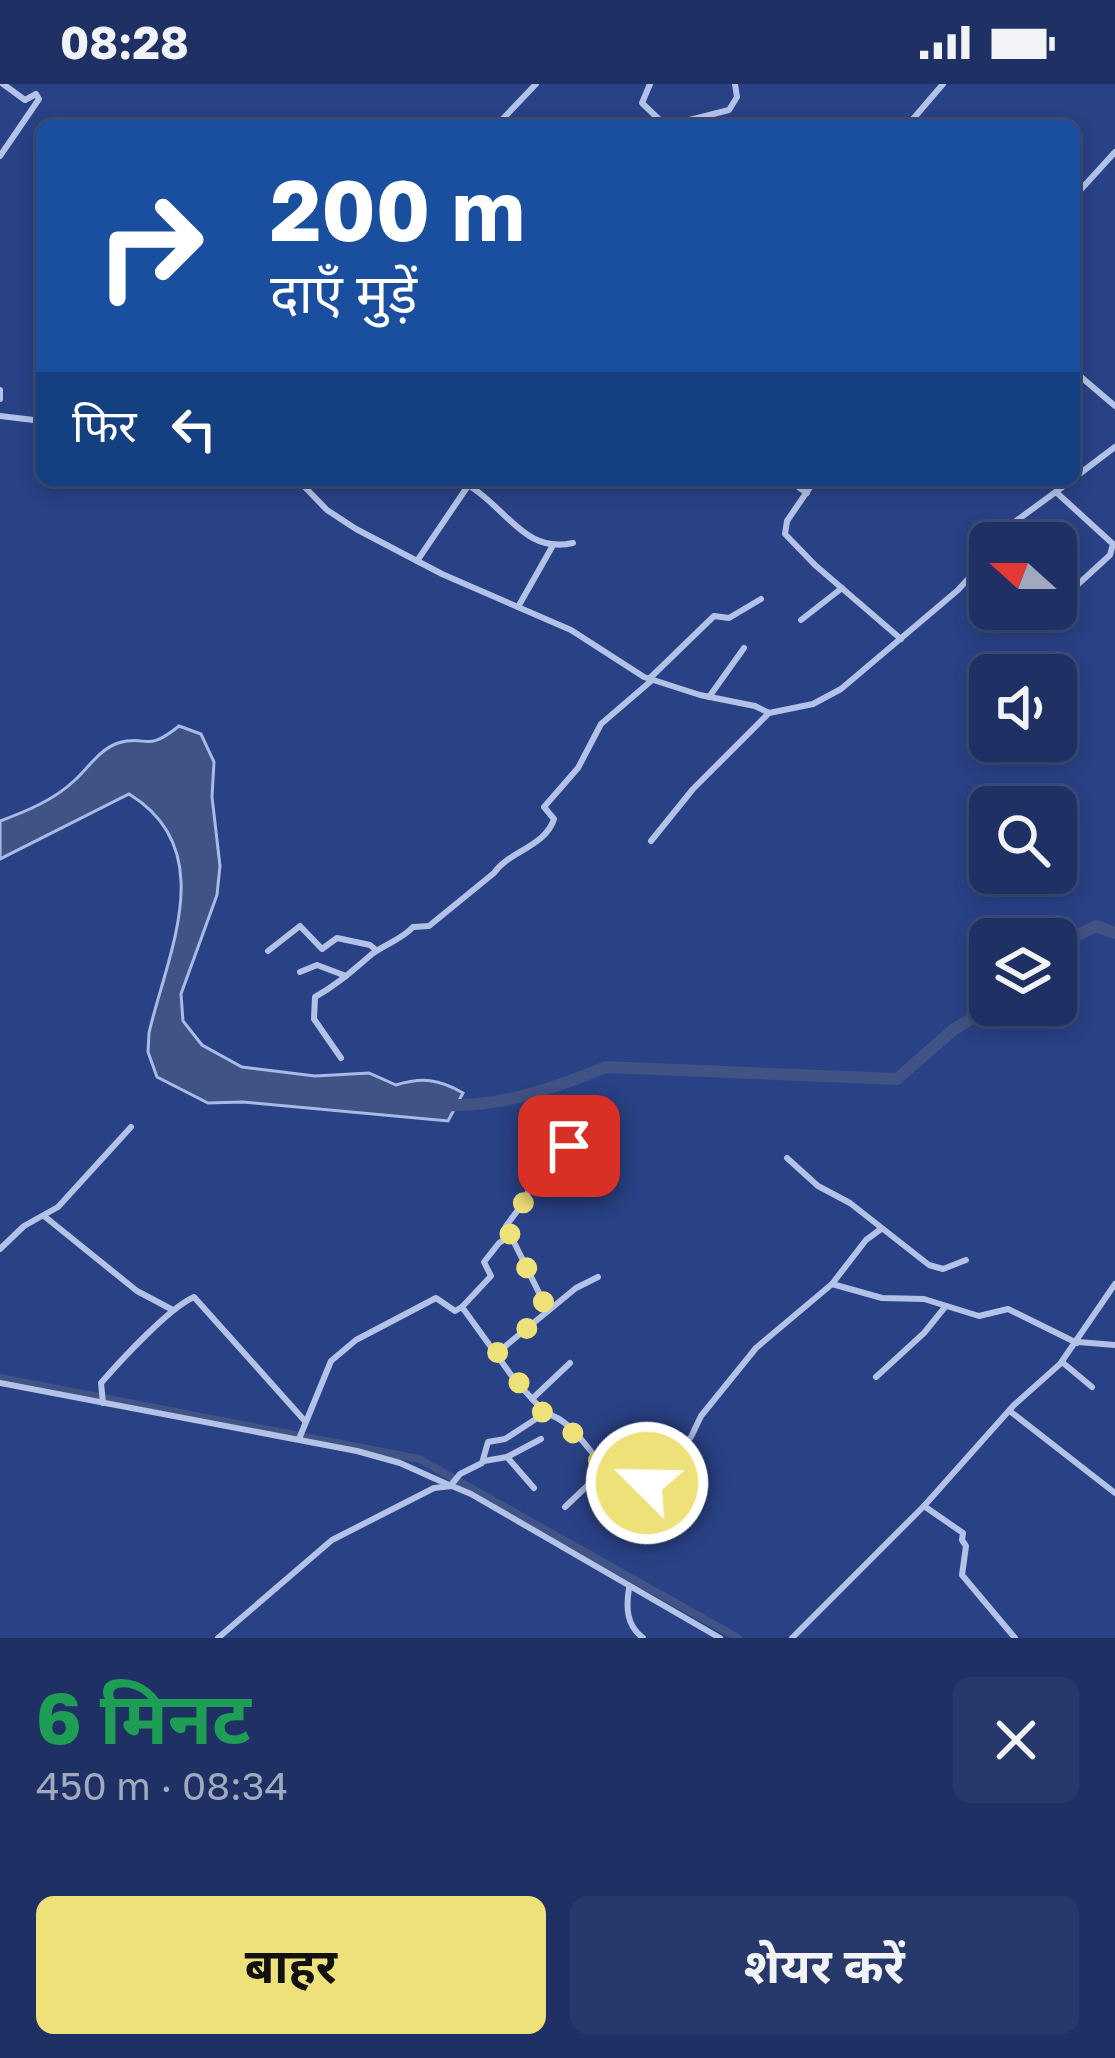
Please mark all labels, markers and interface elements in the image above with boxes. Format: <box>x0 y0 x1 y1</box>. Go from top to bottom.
text: 08:28 <box>60 15 189 69</box>
text: 200 m <box>270 159 525 259</box>
icon: right <box>72 168 228 324</box>
text: दाएँ मुड़ें <box>270 260 417 325</box>
icon: left <box>161 396 227 462</box>
text: फिर <box>72 398 137 452</box>
north arrow <box>969 522 1077 630</box>
map controls <box>969 522 1077 1026</box>
button: sound <box>969 654 1077 762</box>
button: search <box>969 786 1077 894</box>
button: layers <box>969 918 1077 1026</box>
pin <box>518 1095 620 1197</box>
icon: arrive <box>536 1113 602 1179</box>
position arrow <box>584 1420 710 1546</box>
text: 6 मिनट <box>36 1673 251 1760</box>
button: close <box>953 1677 1079 1803</box>
text: 450 m · 08:34 <box>36 1762 288 1809</box>
button: बाहर <box>36 1896 546 2034</box>
button: शेयर करें <box>570 1896 1079 2034</box>

